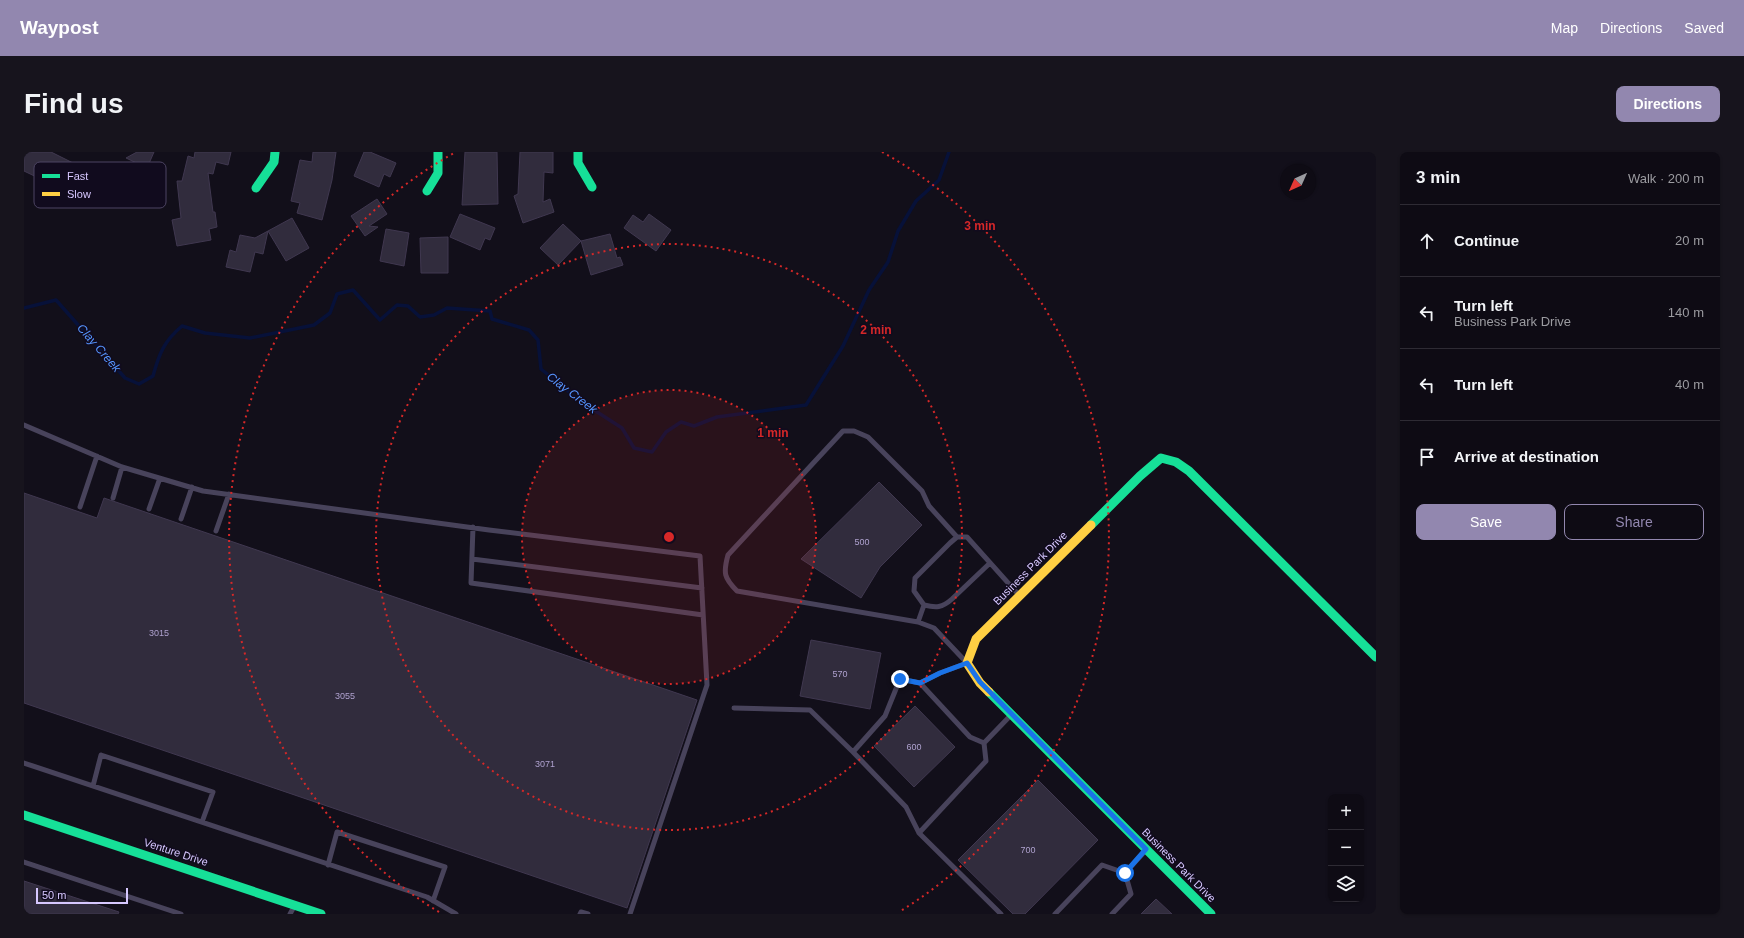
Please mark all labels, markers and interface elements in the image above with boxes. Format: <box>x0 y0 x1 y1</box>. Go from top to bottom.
text: Waypost <box>20 17 98 38</box>
text: Map <box>1551 20 1578 36</box>
text: Directions <box>1600 20 1662 36</box>
text: Saved <box>1684 20 1724 36</box>
button: Directions <box>1616 86 1720 122</box>
text: Find us <box>24 88 124 119</box>
legend <box>34 162 166 208</box>
north arrow <box>1280 164 1316 200</box>
text: 3 min <box>1416 168 1460 187</box>
text: Fast <box>67 170 88 182</box>
text: Walk · 200 m <box>1628 171 1704 186</box>
text: Slow <box>67 188 91 200</box>
text: 3 min <box>964 219 996 233</box>
icon: ahead <box>1416 230 1438 252</box>
text: Continue <box>1454 232 1519 249</box>
text: 20 m <box>1675 233 1704 248</box>
text: Turn left <box>1454 297 1513 314</box>
icon: left <box>1416 302 1438 324</box>
text: 140 m <box>1668 305 1704 320</box>
text: Business Park Drive <box>1454 314 1571 329</box>
water label: Clay Creek <box>74 321 124 376</box>
text: 2 min <box>860 323 892 337</box>
water label: Clay Creek <box>544 370 601 417</box>
icon: left <box>1416 374 1438 396</box>
text: Turn left <box>1454 376 1513 393</box>
text: 40 m <box>1675 377 1704 392</box>
text: 1 min <box>757 426 789 440</box>
icon: arrive <box>1416 446 1438 468</box>
text: Arrive at destination <box>1454 448 1599 465</box>
button: Save <box>1416 504 1556 540</box>
button: Share <box>1564 504 1704 540</box>
street label: Business Park Drive <box>991 529 1069 607</box>
centre of rings <box>662 530 676 544</box>
house number: 500 <box>854 537 870 547</box>
house number: 3015 <box>149 628 169 638</box>
house number: 570 <box>832 669 848 679</box>
route end <box>891 670 909 688</box>
house number: 3055 <box>335 691 355 701</box>
house number: 600 <box>906 742 922 752</box>
house number: 3071 <box>535 759 555 769</box>
map controls <box>1328 794 1364 902</box>
button: + <box>1328 794 1364 830</box>
street label: Business Park Drive <box>1140 826 1218 904</box>
button: − <box>1328 830 1364 866</box>
street label: Venture Drive <box>142 836 210 868</box>
house number: 700 <box>1020 845 1036 855</box>
route start <box>1116 864 1134 882</box>
button: layers <box>1328 866 1364 902</box>
scale bar <box>36 886 128 905</box>
text: 50 m <box>42 889 66 901</box>

